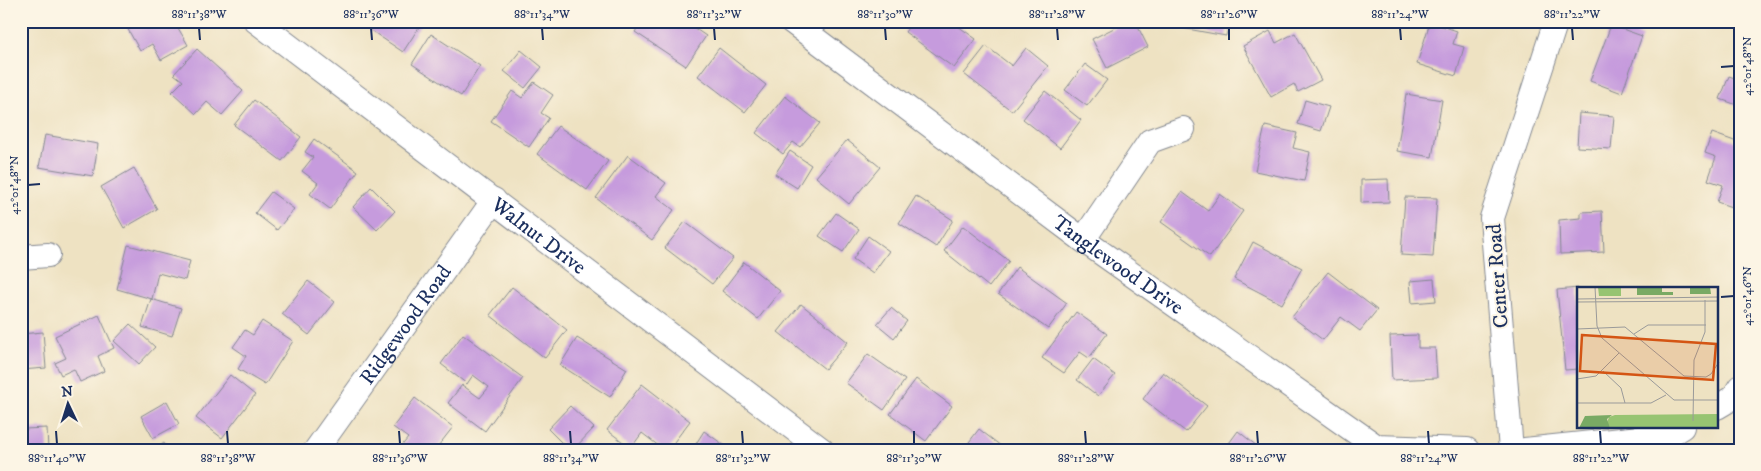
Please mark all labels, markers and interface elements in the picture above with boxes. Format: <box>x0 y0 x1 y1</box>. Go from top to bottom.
text: 88°11'38"W <box>171 7 228 22</box>
text: 88°11'36"W <box>343 7 400 22</box>
text: 88°11'34"W <box>514 7 571 22</box>
text: 88°11'32"W <box>686 7 743 22</box>
text: 88°11'30"W <box>857 7 914 22</box>
text: 88°11'28"W <box>1029 7 1086 22</box>
text: 88°11'26"W <box>1201 7 1258 22</box>
text: 88°11'24"W <box>1371 7 1430 22</box>
text: 88°11'22"W <box>1544 7 1601 22</box>
text: 42°01'48"N <box>1740 36 1755 96</box>
text: 42°01'48"N <box>7 155 22 215</box>
street label: Walnut Drive <box>485 191 591 281</box>
street label: Tanglewood Drive <box>1047 210 1189 321</box>
street label: Center Road <box>1481 222 1515 329</box>
street label: Ridgewood Road <box>355 260 458 390</box>
text: 42°01'46"N <box>1740 266 1755 326</box>
inset map <box>1577 287 1718 428</box>
north arrow <box>42 378 92 428</box>
text: N <box>61 383 74 401</box>
text: 88°11'40"W <box>28 451 87 466</box>
text: 88°11'38"W <box>200 451 257 466</box>
text: 88°11'36"W <box>372 451 429 466</box>
text: 88°11'34"W <box>543 451 600 466</box>
text: 88°11'32"W <box>715 451 772 466</box>
text: 88°11'30"W <box>886 451 943 466</box>
text: 88°11'28"W <box>1058 451 1115 466</box>
text: 88°11'26"W <box>1230 451 1287 466</box>
text: 88°11'24"W <box>1400 451 1459 466</box>
text: 88°11'22"W <box>1573 451 1630 466</box>

